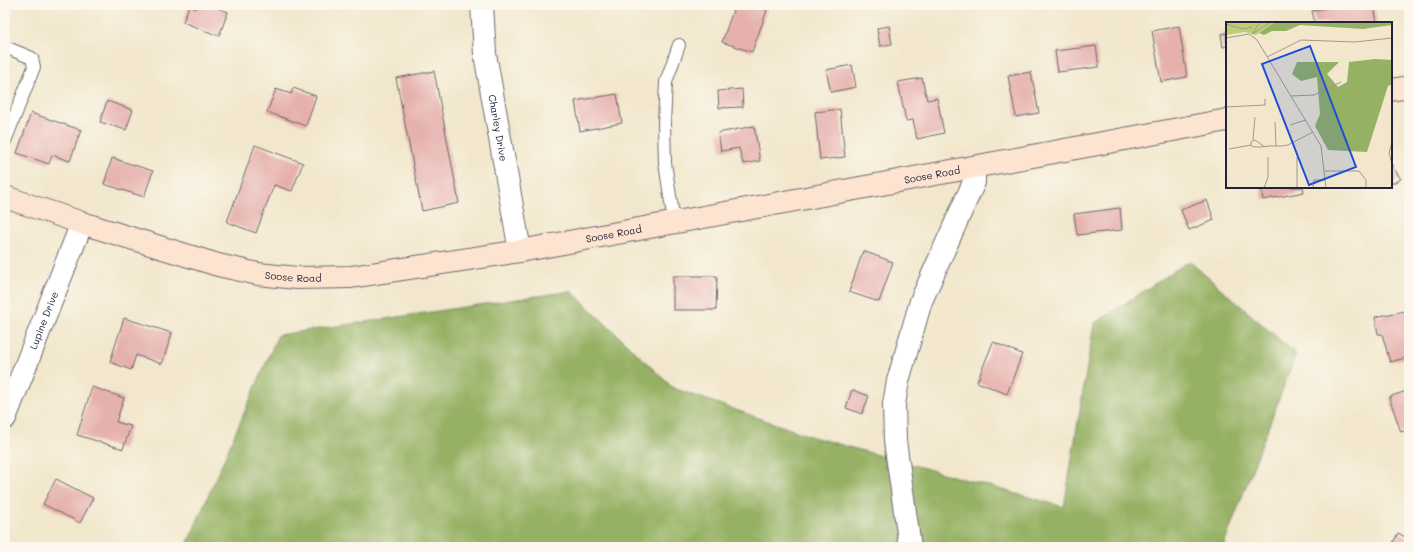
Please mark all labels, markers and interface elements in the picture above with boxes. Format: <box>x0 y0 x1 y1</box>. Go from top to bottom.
inset map <box>1226 22 1392 188</box>
street label: Charley Drive <box>485 93 511 162</box>
street label: Soose Road <box>903 163 961 187</box>
street label: Soose Road <box>584 222 643 246</box>
street label: Soose Road <box>264 268 322 285</box>
street label: Lupine Drive <box>26 289 61 351</box>

